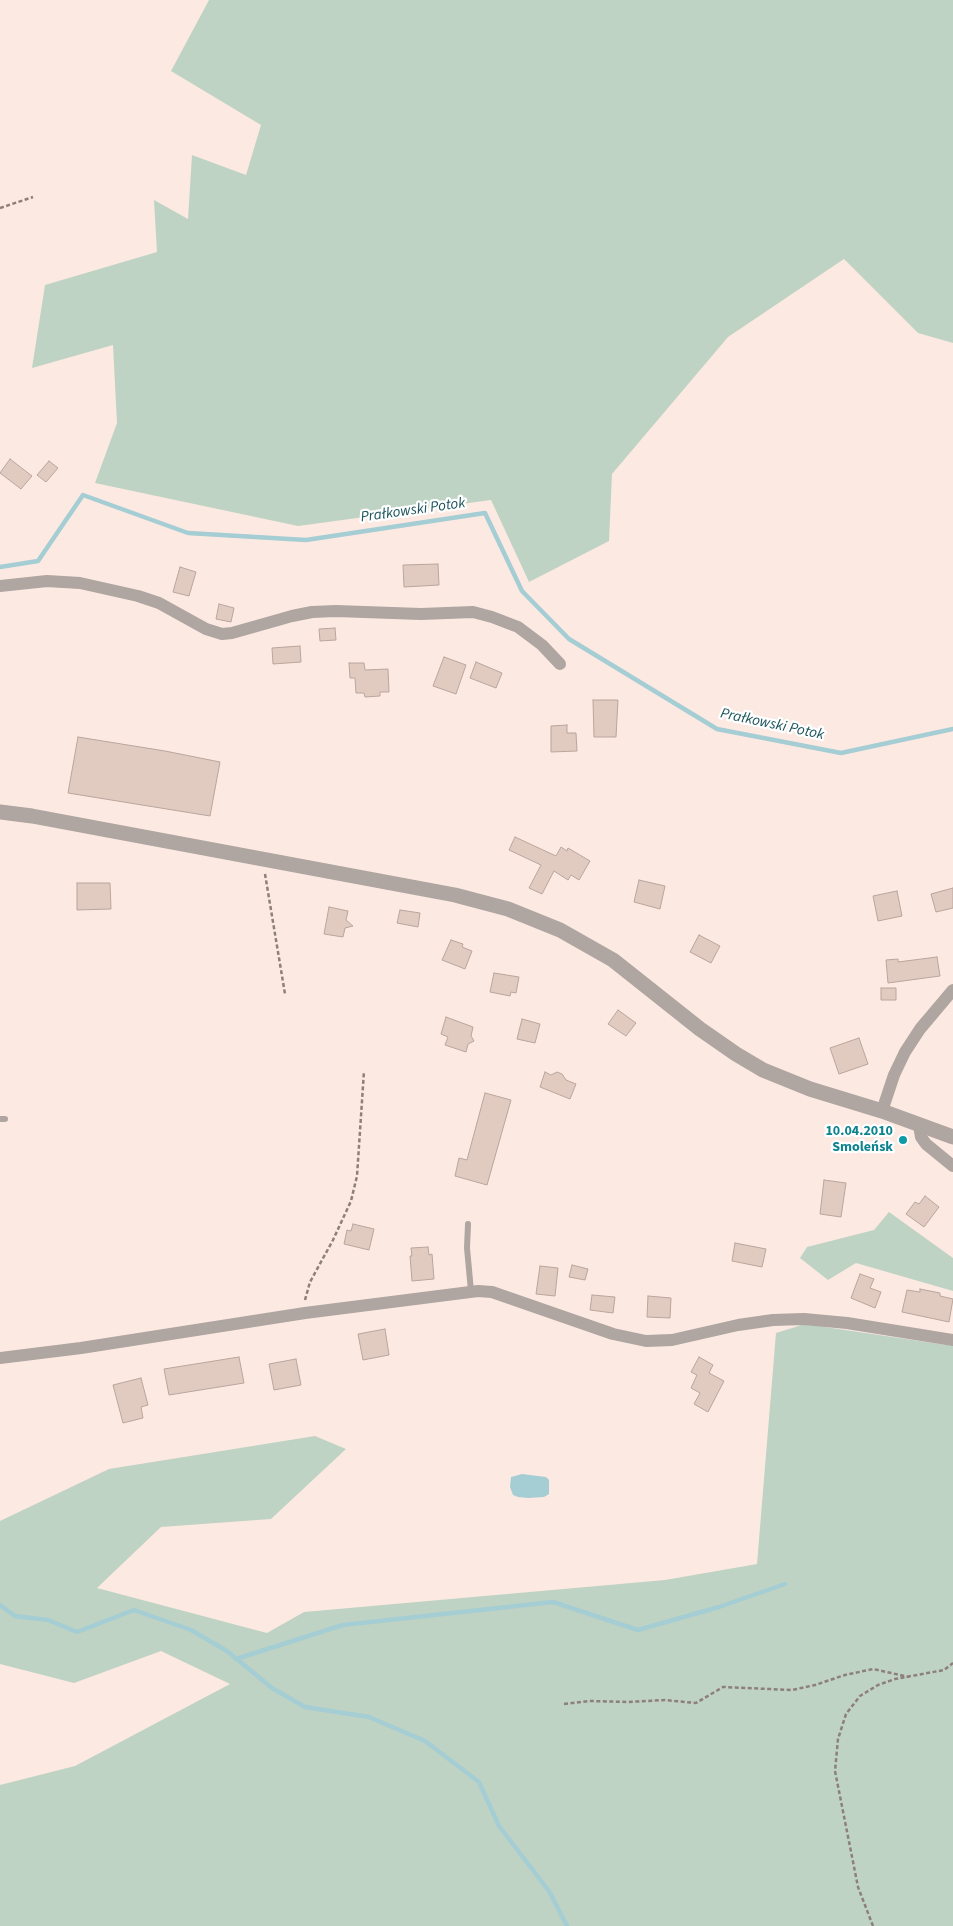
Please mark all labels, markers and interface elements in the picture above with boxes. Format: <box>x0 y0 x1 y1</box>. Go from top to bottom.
water label: Prałkowski Potok <box>359 495 467 527</box>
water label: Prałkowski Potok <box>718 705 826 745</box>
place label: 10.04.2010 Smoleńsk <box>825 1124 893 1156</box>
marker: 10.04.2010 Smoleńsk <box>897 1134 909 1146</box>

